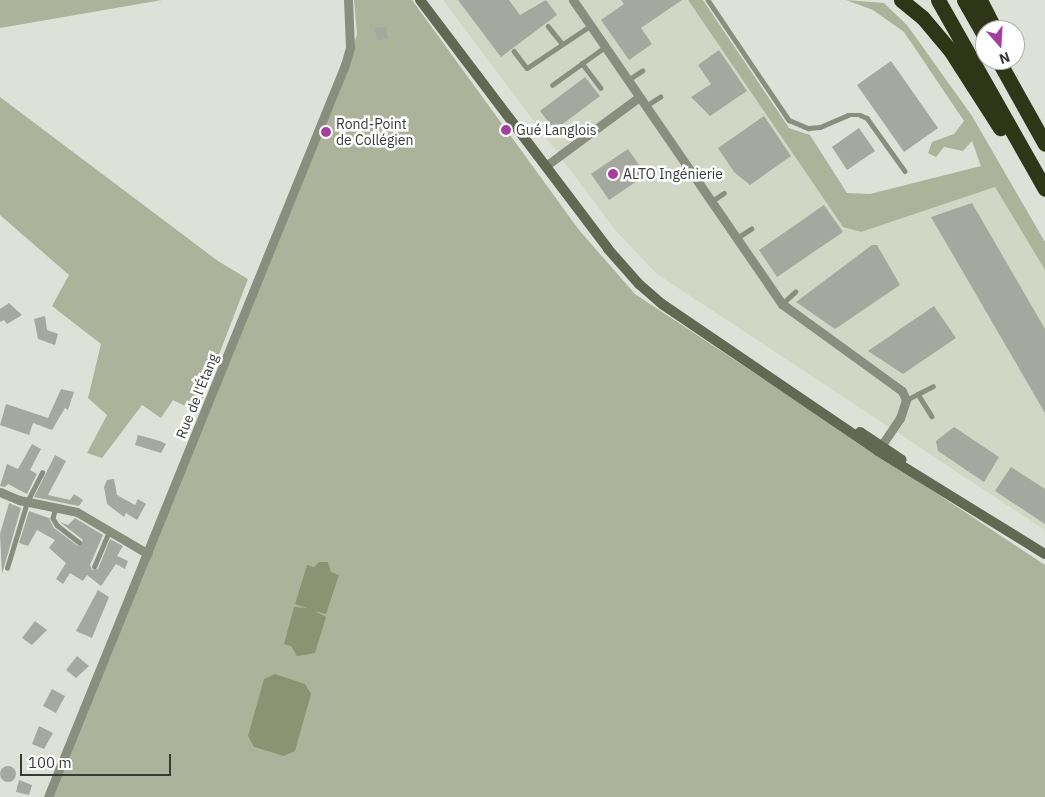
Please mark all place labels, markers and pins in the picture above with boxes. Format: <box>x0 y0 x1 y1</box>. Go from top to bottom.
place label: Rond-Point de Collégien <box>336 116 413 148</box>
place label: Gué Langlois <box>516 122 596 138</box>
marker: Gué Langlois <box>500 124 512 136</box>
marker: Rond-Point de Collégien <box>320 126 332 138</box>
place label: ALTO Ingénierie <box>623 166 723 182</box>
marker: ALTO Ingénierie <box>607 168 619 180</box>

